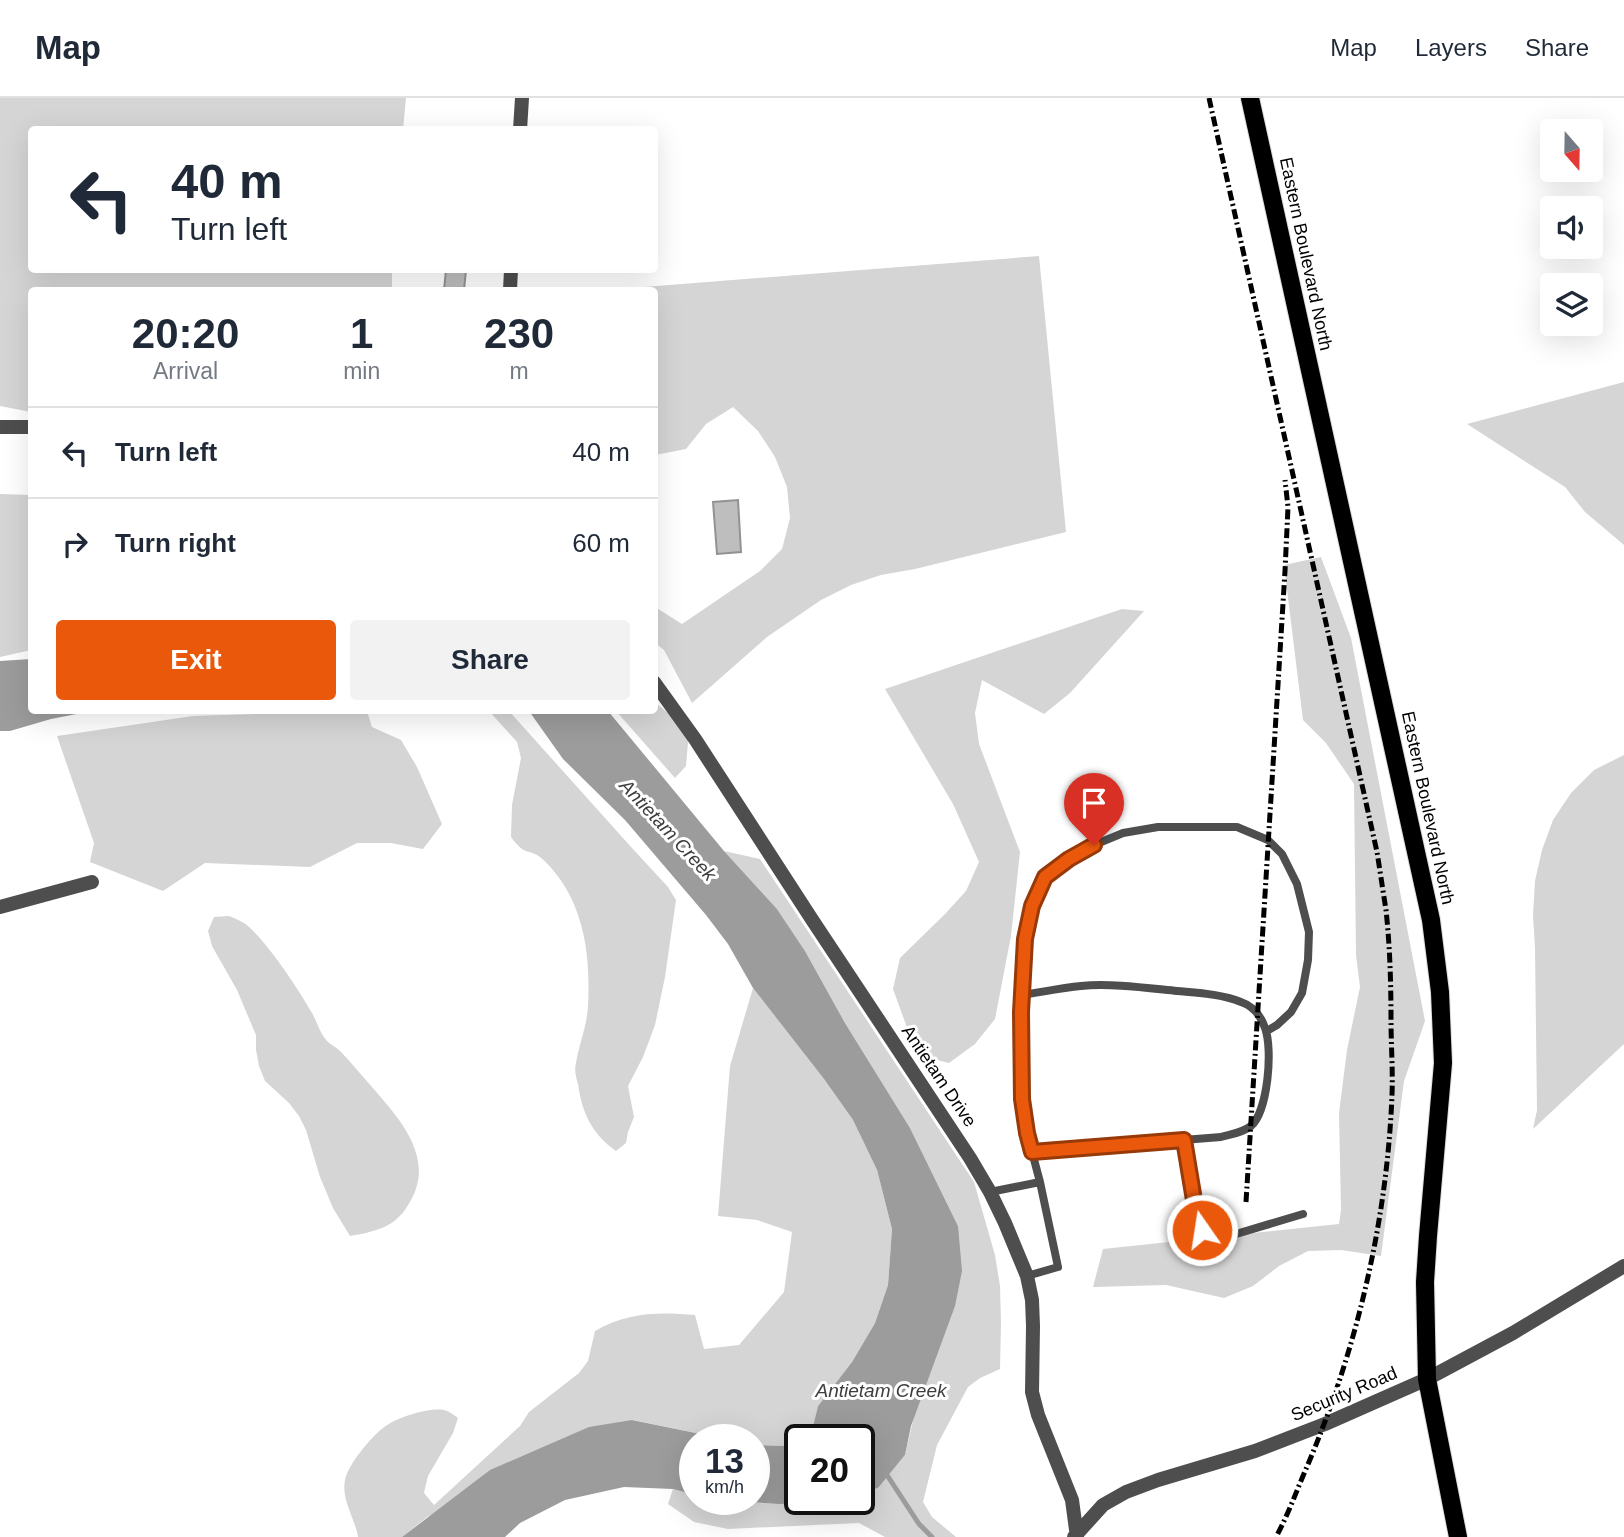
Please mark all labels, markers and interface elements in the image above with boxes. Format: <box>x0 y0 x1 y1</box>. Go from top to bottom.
text: Map <box>35 29 101 66</box>
text: Map <box>1330 34 1377 61</box>
text: Layers <box>1415 34 1487 61</box>
text: Share <box>1525 34 1589 61</box>
north arrow <box>1540 119 1603 182</box>
map controls <box>1540 119 1603 336</box>
icon: left <box>56 154 147 245</box>
text: 40 m <box>171 154 283 208</box>
street label: Eastern Boulevard North <box>1276 156 1336 352</box>
button: sound <box>1540 196 1603 259</box>
text: Turn left <box>171 211 287 247</box>
button: layers <box>1540 273 1603 336</box>
text: 20:20 <box>132 310 239 357</box>
text: 1 <box>350 310 373 357</box>
text: 230 <box>484 310 554 357</box>
text: Arrival <box>153 358 218 384</box>
text: min <box>343 358 380 384</box>
text: m <box>510 358 529 384</box>
icon: left <box>56 434 94 472</box>
text: Turn left <box>115 437 217 467</box>
text: 40 m <box>572 437 630 467</box>
icon: right <box>56 525 94 563</box>
text: Turn right <box>115 528 236 558</box>
text: 60 m <box>572 528 630 558</box>
button: Exit <box>56 620 336 700</box>
button: Share <box>350 620 630 700</box>
street label: Eastern Boulevard North <box>1398 710 1458 906</box>
pin <box>1064 773 1124 845</box>
water label: Antietam Creek <box>615 774 721 886</box>
icon: arrive <box>1075 784 1113 822</box>
street label: Antietam Drive <box>898 1021 980 1131</box>
position arrow <box>1165 1193 1239 1267</box>
street label: Security Road <box>1288 1363 1400 1425</box>
water label: Antietam Creek <box>815 1380 948 1401</box>
speed limit sign: 20 <box>784 1424 875 1515</box>
text: 13 <box>705 1441 744 1480</box>
text: km/h <box>705 1477 744 1497</box>

